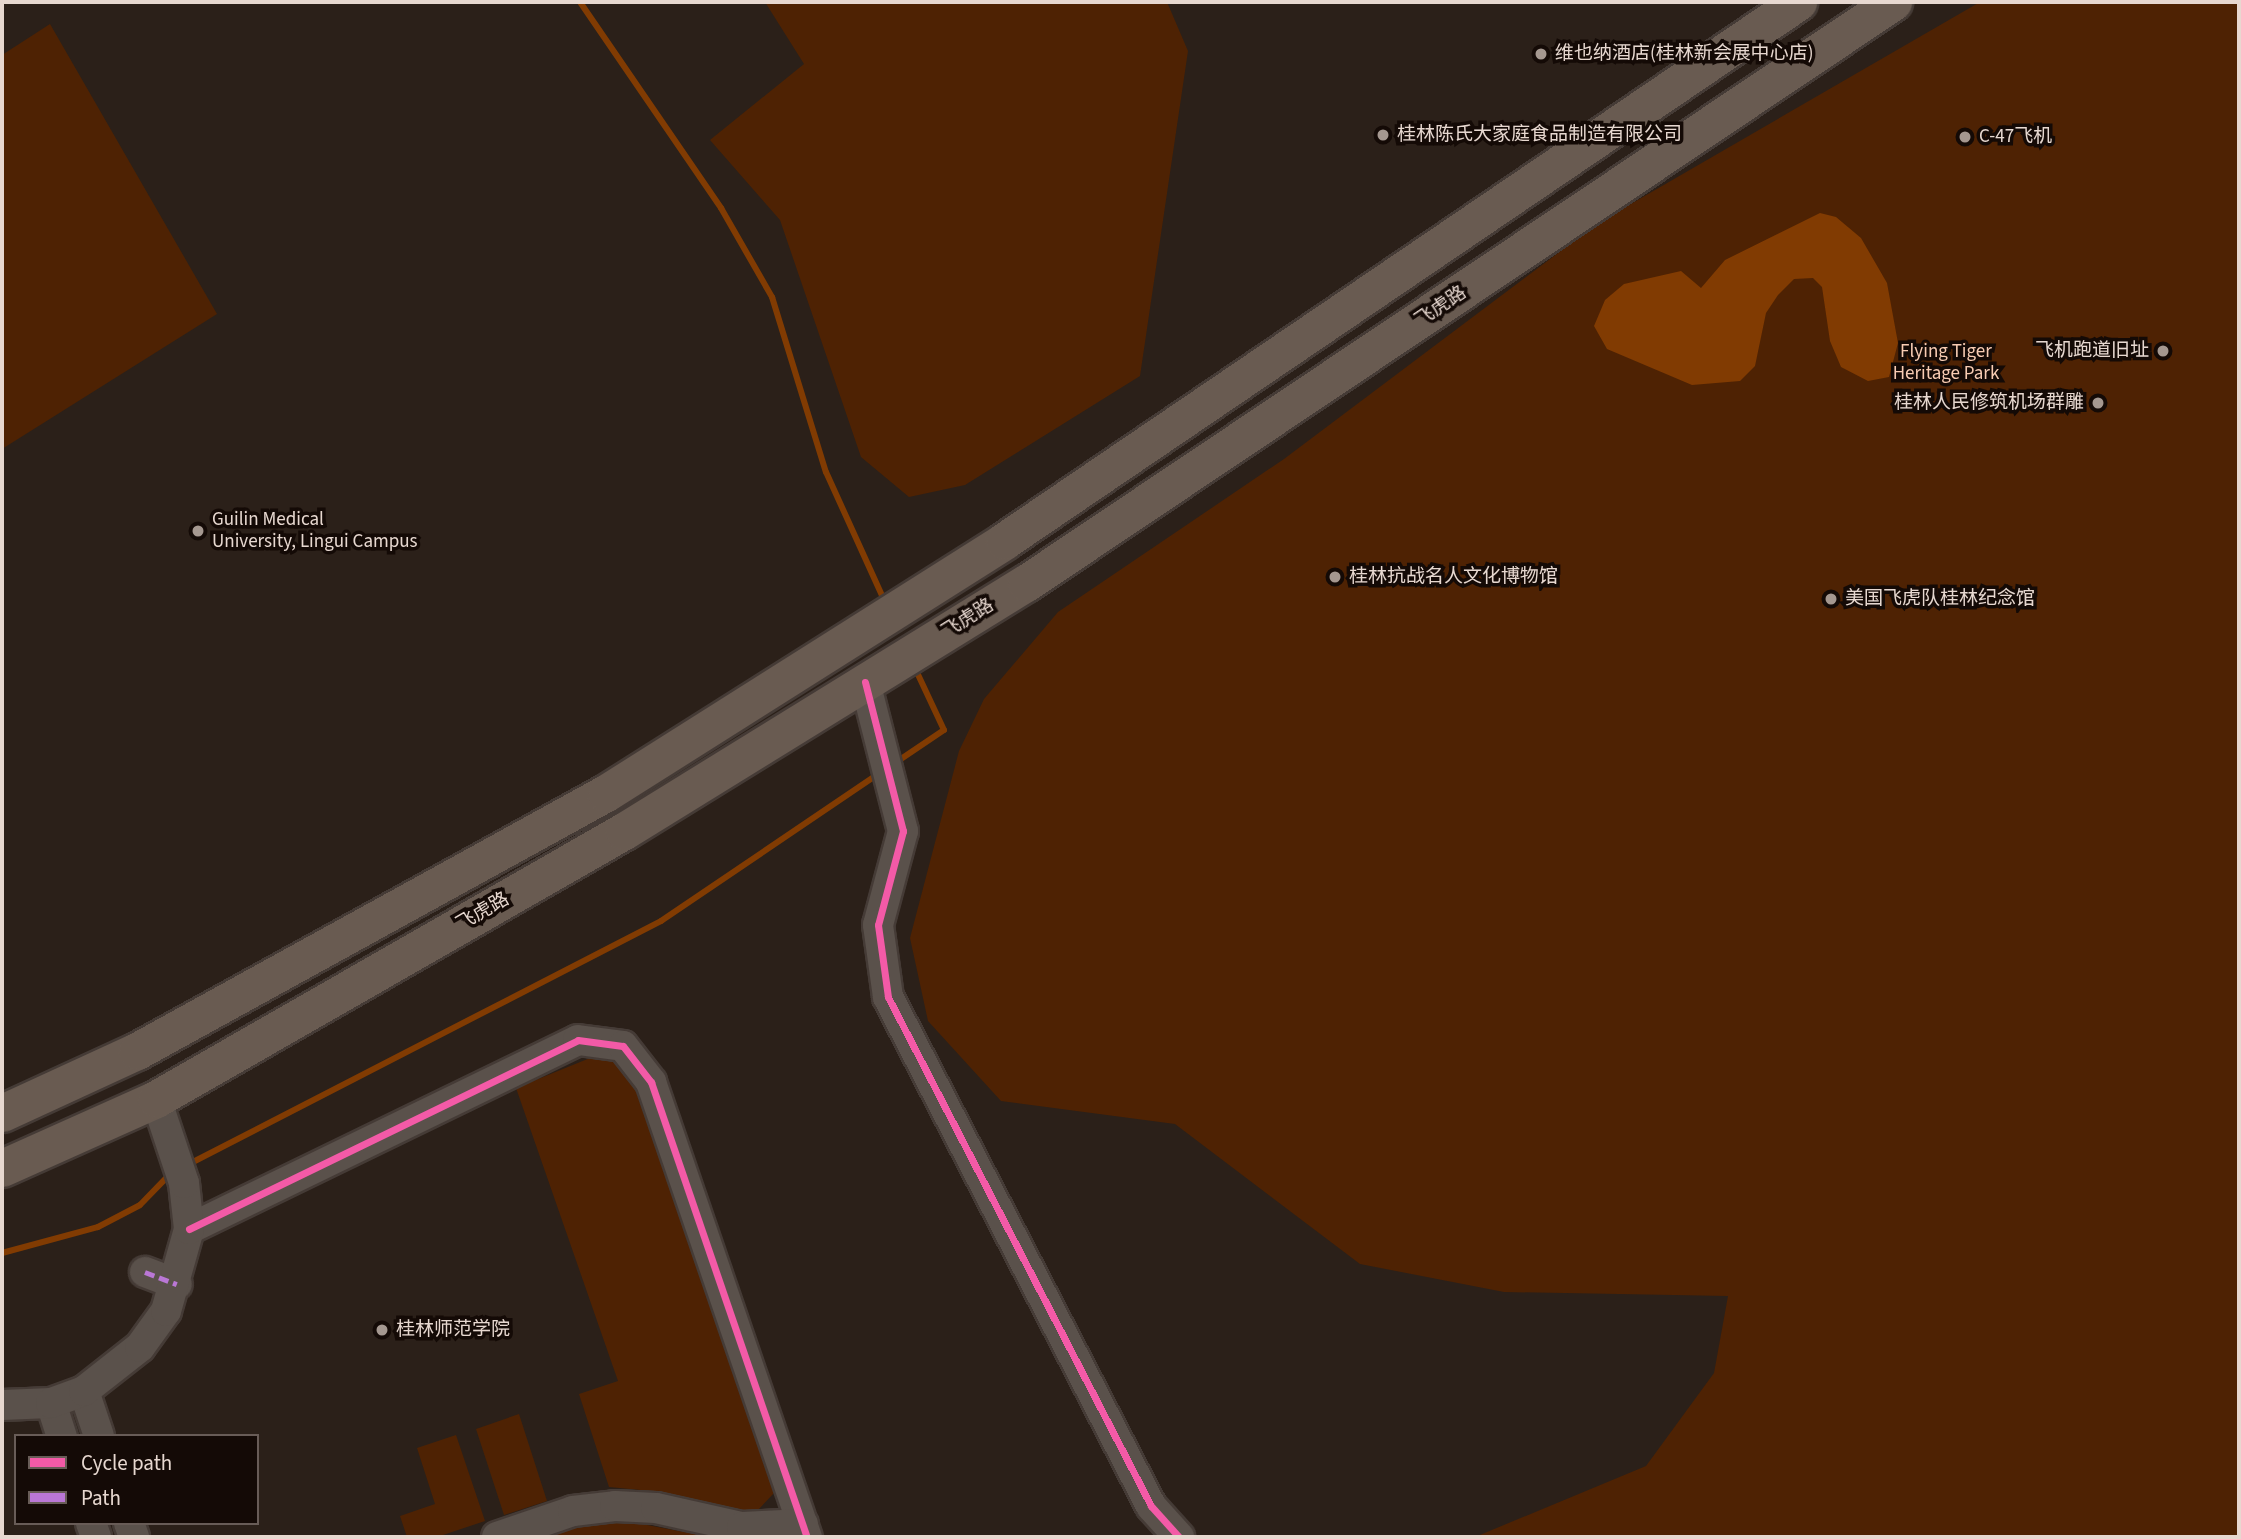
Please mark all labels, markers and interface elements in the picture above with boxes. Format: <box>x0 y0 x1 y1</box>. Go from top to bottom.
place label: 维也纳酒店(桂林新会展中心店) <box>1555 43 1814 65</box>
marker: 维也纳酒店(桂林新会展中心店) <box>1533 46 1549 62</box>
place label: 桂林陈氏大家庭食品制造有限公司 <box>1397 124 1682 146</box>
place label: C-47飞机 <box>1979 126 2052 148</box>
marker: 桂林陈氏大家庭食品制造有限公司 <box>1375 127 1391 143</box>
marker: C-47飞机 <box>1957 129 1973 145</box>
street label: 飞虎路 <box>1411 282 1471 332</box>
place label: 飞机跑道旧址 <box>2035 340 2149 362</box>
park label: Flying Tiger Heritage Park <box>1893 341 1999 385</box>
marker: 飞机跑道旧址 <box>2155 343 2171 359</box>
place label: 桂林人民修筑机场群雕 <box>1894 392 2084 414</box>
marker: 桂林人民修筑机场群雕 <box>2090 395 2106 411</box>
place label: Guilin Medical University, Lingui Campus <box>212 509 418 553</box>
marker: Guilin Medical University, Lingui Campus <box>190 523 206 539</box>
place label: 桂林抗战名人文化博物馆 <box>1349 566 1558 588</box>
marker: 桂林抗战名人文化博物馆 <box>1327 569 1343 585</box>
place label: 美国飞虎队桂林纪念馆 <box>1845 588 2035 610</box>
marker: 美国飞虎队桂林纪念馆 <box>1823 591 1839 607</box>
street label: 飞虎路 <box>938 594 998 644</box>
street label: 飞虎路 <box>453 888 513 936</box>
place label: 桂林师范学院 <box>396 1319 510 1341</box>
marker: 桂林师范学院 <box>374 1322 390 1338</box>
legend <box>14 1434 259 1525</box>
text: Cycle path <box>81 1448 172 1478</box>
text: Path <box>81 1483 121 1513</box>

